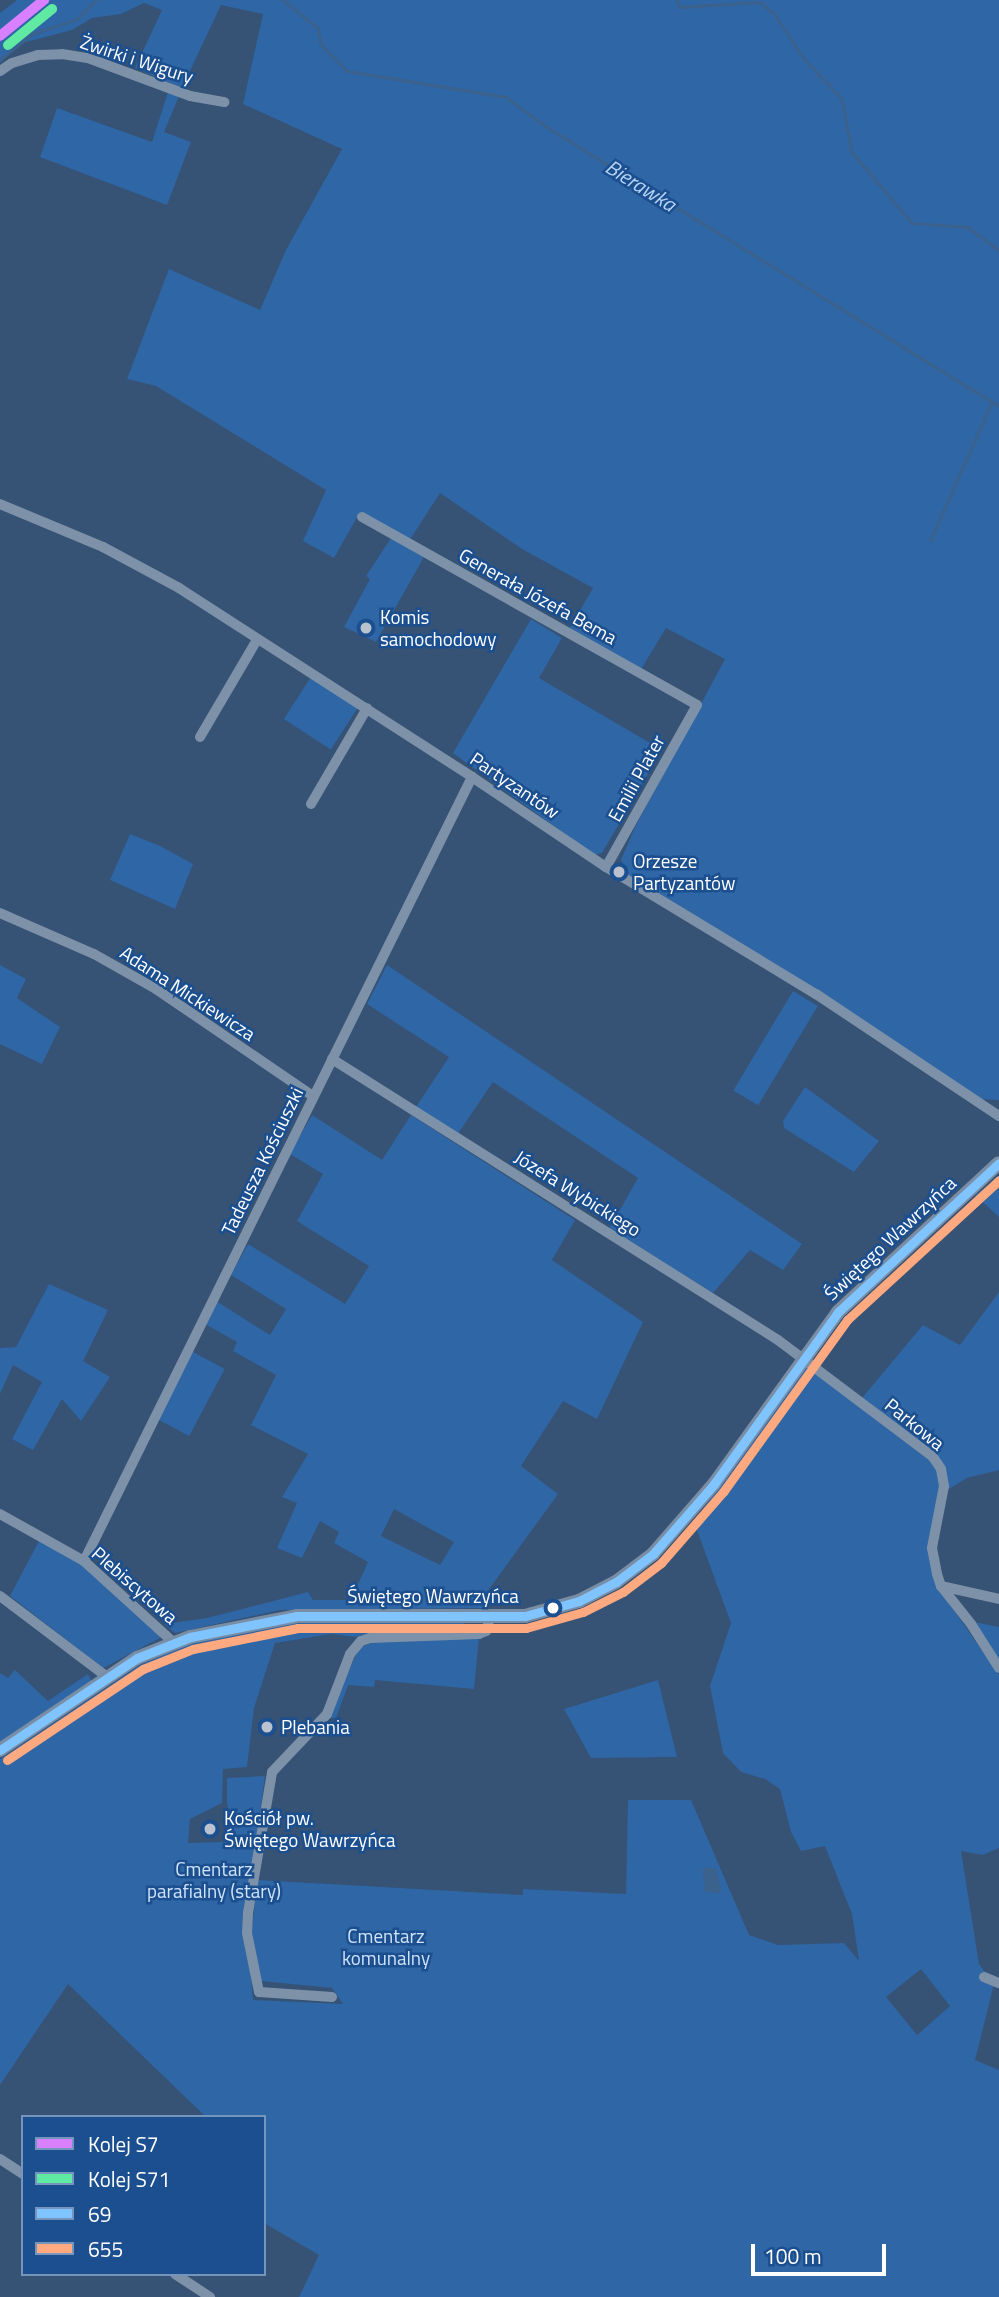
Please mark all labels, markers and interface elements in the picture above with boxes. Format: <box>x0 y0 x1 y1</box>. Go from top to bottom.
street label: Żwirki i Wigury <box>78 30 196 88</box>
water label: Bierawka <box>601 154 681 216</box>
street label: Generała Józefa Bema <box>455 543 621 649</box>
place label: Komis samochodowy <box>380 606 496 650</box>
marker: Komis samochodowy <box>358 620 374 636</box>
street label: Emilii Plater <box>603 731 669 825</box>
street label: Partyzantów <box>466 747 564 823</box>
place label: Orzesze Partyzantów <box>633 850 736 894</box>
marker: Orzesze Partyzantów <box>611 864 627 880</box>
street label: Adama Mickiewicza <box>116 941 260 1045</box>
street label: Tadeusza Kościuszki <box>216 1083 308 1239</box>
street label: Józefa Wybickiego <box>511 1145 645 1241</box>
street label: Świętego Wawrzyńca <box>820 1171 960 1305</box>
street label: Parkowa <box>881 1393 949 1455</box>
street label: Plebiscytowa <box>87 1542 183 1628</box>
street label: Świętego Wawrzyńca <box>347 1585 519 1607</box>
unlabelled marker <box>546 1601 560 1615</box>
place label: Plebania <box>281 1716 350 1738</box>
marker: Plebania <box>259 1719 275 1735</box>
place label: Kościół pw. Świętego Wawrzyńca <box>224 1807 396 1851</box>
marker: Kościół pw. Świętego Wawrzyńca <box>202 1821 218 1837</box>
park label: Cmentarz parafialny (stary) <box>147 1858 281 1902</box>
park label: Cmentarz komunalny <box>342 1925 430 1969</box>
legend <box>21 2115 266 2276</box>
text: Kolej S7 <box>88 2128 159 2160</box>
text: Kolej S71 <box>88 2163 170 2195</box>
text: 69 <box>88 2198 112 2230</box>
scale bar <box>754 2230 889 2274</box>
text: 655 <box>88 2233 123 2265</box>
text: 100 m <box>764 2240 821 2272</box>

